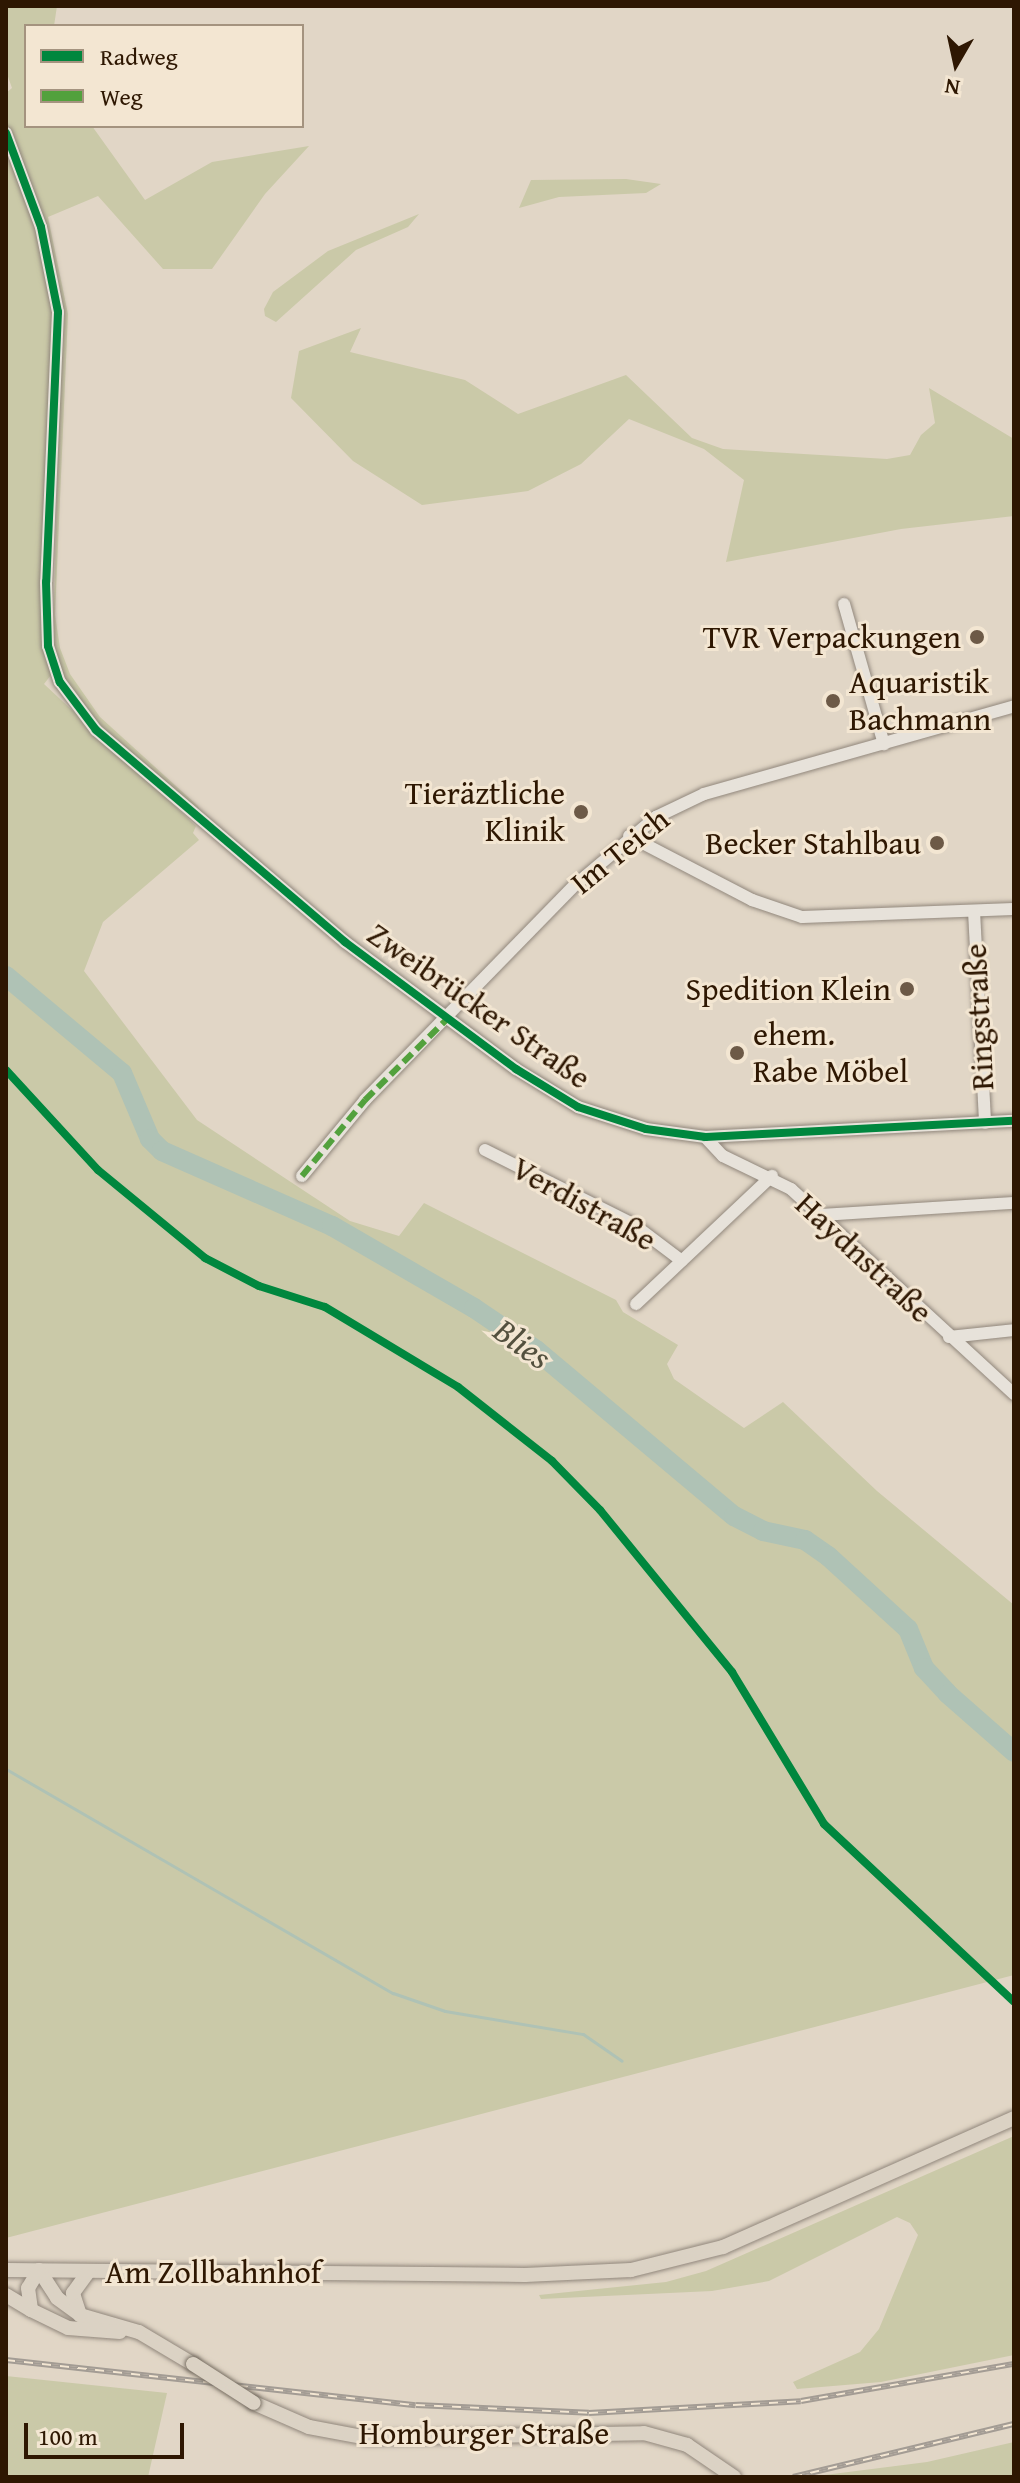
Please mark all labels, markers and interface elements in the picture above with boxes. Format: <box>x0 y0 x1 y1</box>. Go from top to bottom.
legend <box>24 24 304 128</box>
north arrow <box>916 24 996 104</box>
text: Radweg <box>100 39 178 74</box>
text: N <box>942 71 962 105</box>
text: Weg <box>100 79 143 114</box>
place label: TVR Verpackungen <box>703 618 961 656</box>
marker: TVR Verpackungen <box>968 628 986 646</box>
place label: Aquaristik Bachmann <box>849 664 991 739</box>
marker: Aquaristik Bachmann <box>824 692 842 710</box>
place label: Tieräztliche Klinik <box>405 775 565 850</box>
street label: Im Teich <box>563 800 677 902</box>
marker: Tieräztliche Klinik <box>572 803 590 821</box>
place label: Becker Stahlbau <box>705 824 921 862</box>
marker: Becker Stahlbau <box>928 834 946 852</box>
street label: Zweibrücker Straße <box>360 915 598 1097</box>
street label: Ringstraße <box>956 943 1002 1091</box>
place label: Spedition Klein <box>686 970 891 1008</box>
marker: Spedition Klein <box>898 980 916 998</box>
place label: ehem. Rabe Möbel <box>753 1016 908 1091</box>
marker: ehem. Rabe Möbel <box>728 1044 746 1062</box>
street label: Verdistraße <box>505 1149 663 1259</box>
street label: Haydnstraße <box>788 1185 940 1331</box>
water label: Blies <box>487 1309 559 1377</box>
street label: Am Zollbahnhof <box>105 2253 321 2291</box>
scale bar <box>28 2407 188 2457</box>
street label: Homburger Straße <box>359 2414 609 2452</box>
text: 100 m <box>38 2419 98 2454</box>

